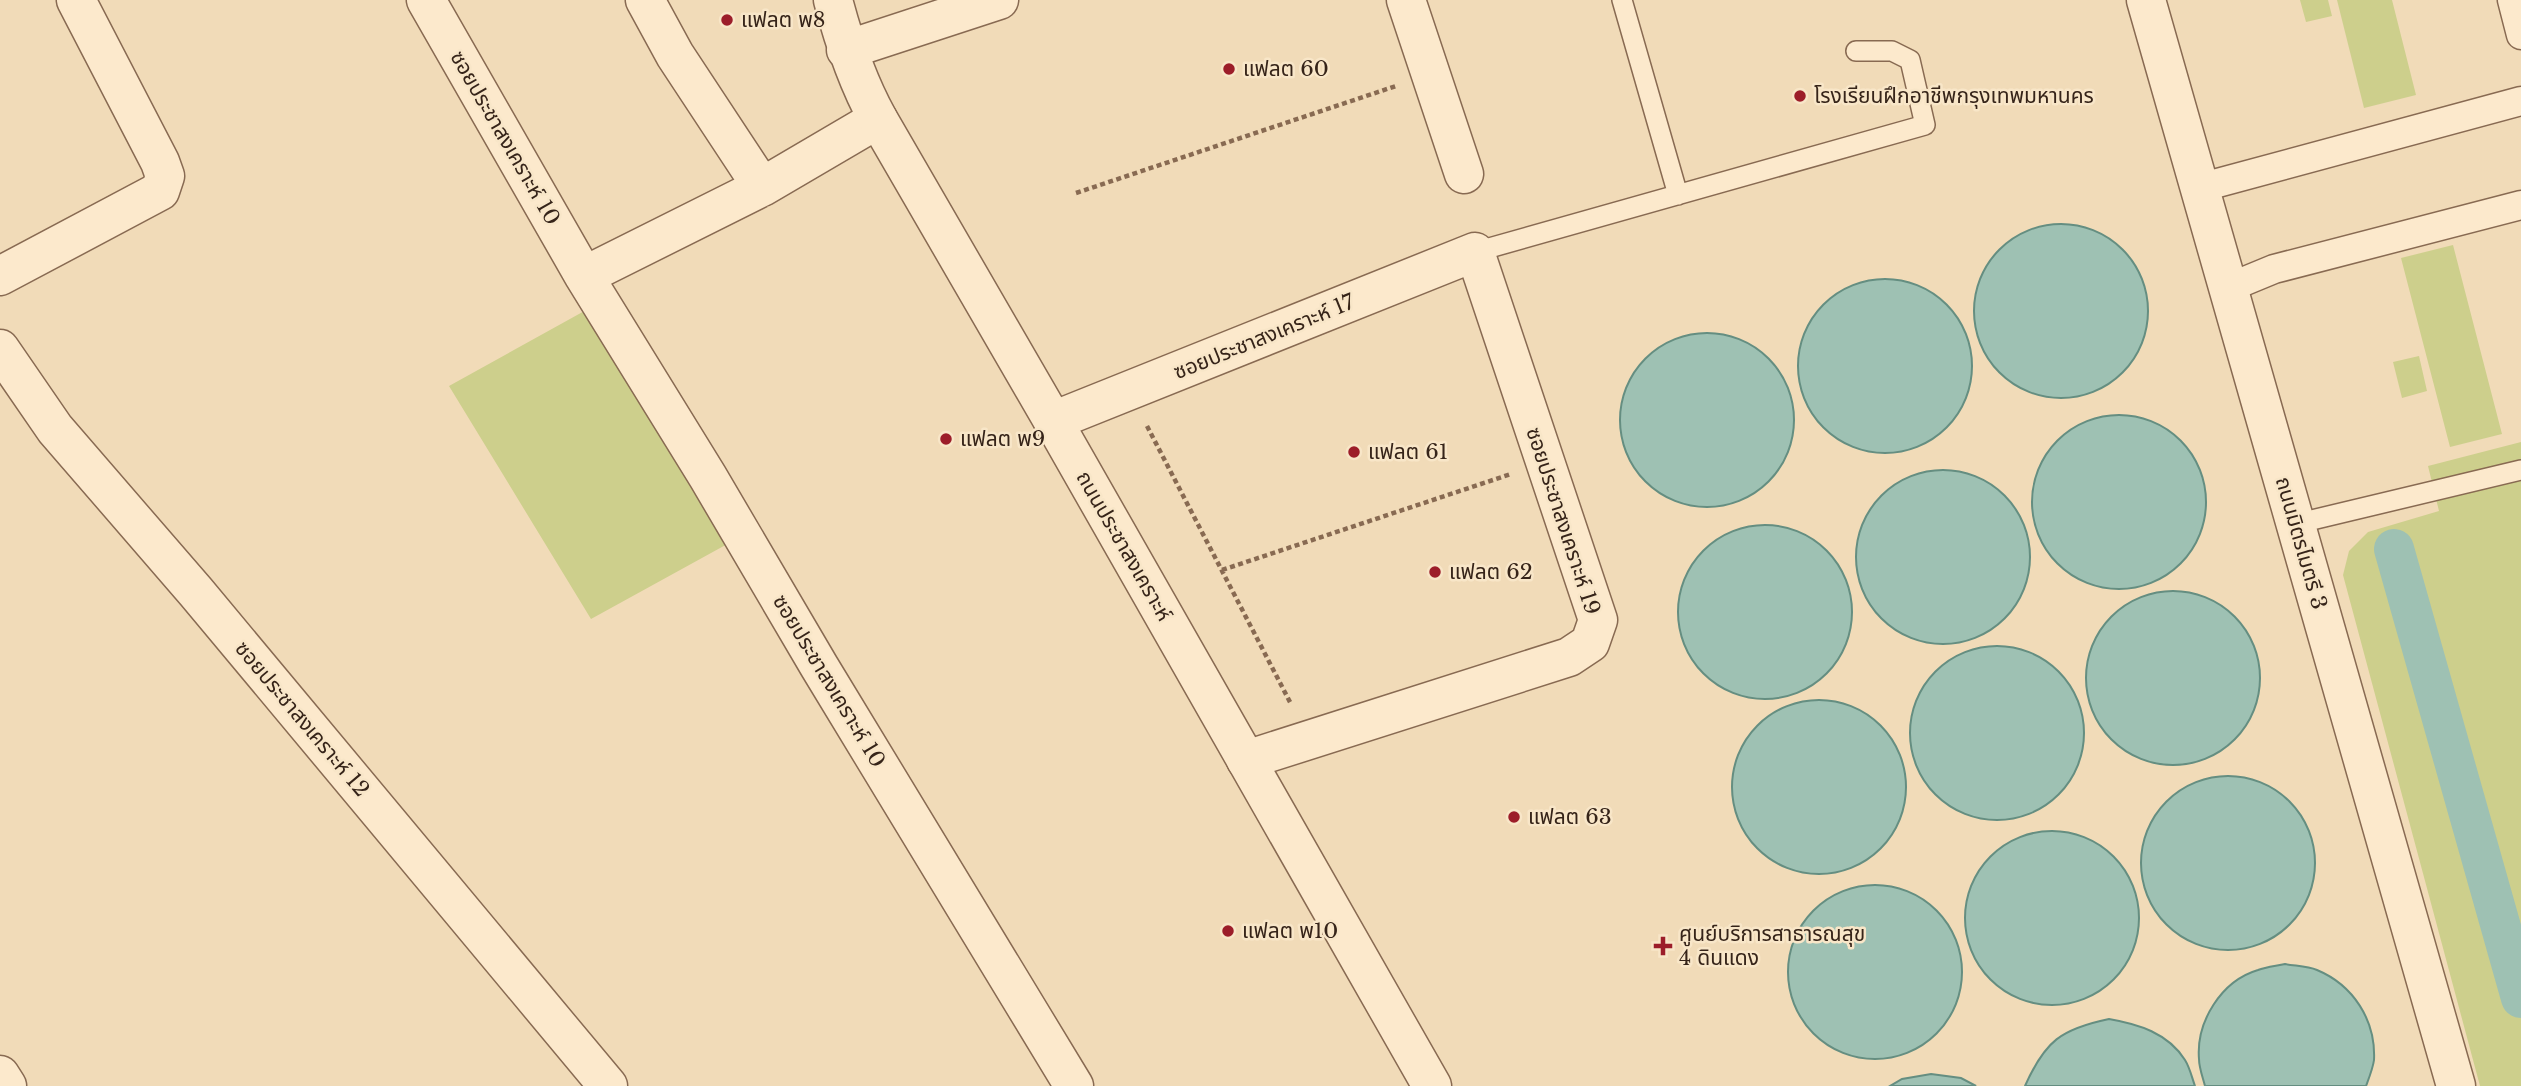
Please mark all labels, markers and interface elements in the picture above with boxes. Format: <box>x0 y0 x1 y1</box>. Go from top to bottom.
place label: แฟลต พ8 <box>741 7 826 33</box>
marker: แฟลต พ8 <box>719 12 735 28</box>
street label: ซอยประชาสงเคราะห์ 10 <box>444 46 566 230</box>
place label: แฟลต 60 <box>1243 56 1329 82</box>
marker: แฟลต 60 <box>1221 61 1237 77</box>
place label: โรงเรียนฝึกอาชีพกรุงเทพมหานคร <box>1814 83 2094 109</box>
marker: โรงเรียนฝึกอาชีพกรุงเทพมหานคร <box>1792 88 1808 104</box>
street label: ซอยประชาสงเคราะห์ 17 <box>1170 289 1359 385</box>
street label: ซอยประชาสงเคราะห์ 19 <box>1520 424 1606 618</box>
place label: แฟลต พ9 <box>960 426 1045 452</box>
marker: แฟลต พ9 <box>938 431 954 447</box>
place label: แฟลต 61 <box>1368 439 1448 465</box>
marker: แฟลต 61 <box>1346 444 1362 460</box>
street label: ถนนประชาสงเคราะห์ <box>1071 466 1178 626</box>
street label: ถนนมิตรไมตรี 3 <box>2270 474 2332 612</box>
place label: แฟลต 62 <box>1449 559 1533 585</box>
marker: แฟลต 62 <box>1427 564 1443 580</box>
street label: ซอยประชาสงเคราะห์ 10 <box>767 590 891 772</box>
street label: ซอยประชาสงเคราะห์ 12 <box>229 636 375 802</box>
place label: แฟลต 63 <box>1528 804 1612 830</box>
marker: แฟลต 63 <box>1506 809 1522 825</box>
place label: แฟลต พ10 <box>1242 918 1338 944</box>
place label: ศูนย์บริการสาธารณสุข 4 ดินแดง <box>1679 921 1865 971</box>
marker: แฟลต พ10 <box>1220 923 1236 939</box>
marker: ศูนย์บริการสาธารณสุข 4 ดินแดง <box>1653 936 1673 956</box>

